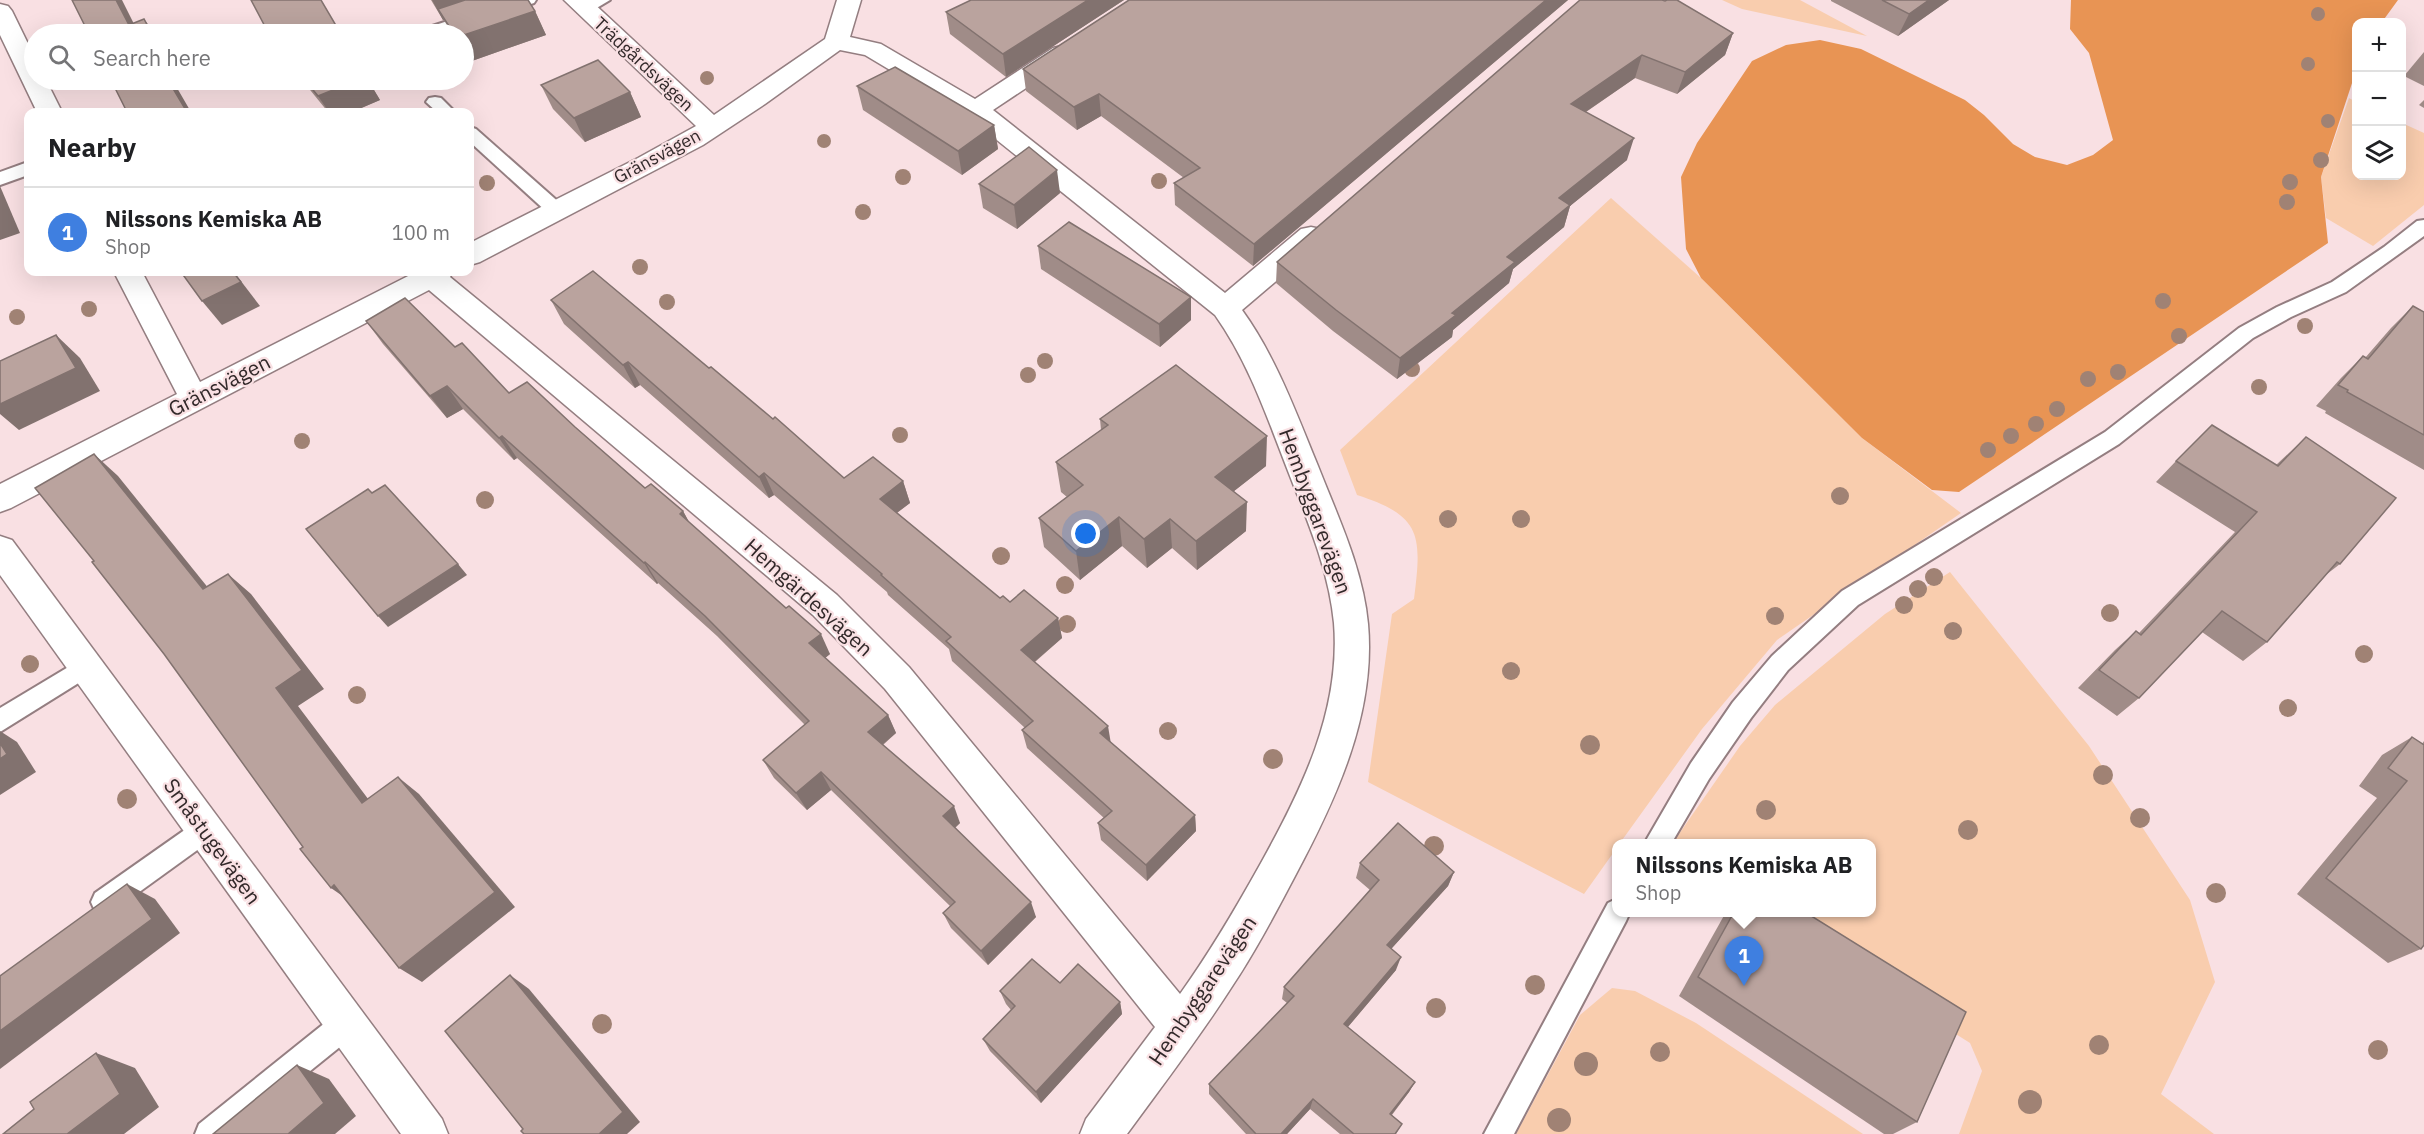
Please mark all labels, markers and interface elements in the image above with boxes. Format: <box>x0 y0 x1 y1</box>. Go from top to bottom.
street label: Trädgårdsvägen <box>589 12 699 116</box>
map controls <box>2352 18 2406 180</box>
button: + <box>2352 18 2406 72</box>
search box <box>24 24 474 90</box>
icon: search <box>45 41 78 74</box>
text: Search here <box>93 43 211 72</box>
button: − <box>2352 72 2406 126</box>
street label: Gränsvägen <box>610 123 704 189</box>
button: layers <box>2352 126 2406 180</box>
text: Nearby <box>48 130 136 164</box>
text: Nilssons Kemiska AB <box>105 204 322 233</box>
text: 1 <box>62 219 74 246</box>
text: 100 m <box>392 219 450 246</box>
text: Shop <box>105 233 151 260</box>
street label: Gränsvägen <box>163 347 275 423</box>
street label: Hembyggarevägen <box>1273 424 1359 598</box>
your location <box>1071 519 1100 548</box>
street label: Hemgärdesvägen <box>739 532 879 662</box>
street label: Småstugevägen <box>158 772 268 910</box>
popup <box>1612 839 1876 917</box>
text: Nilssons Kemiska AB <box>1635 850 1853 879</box>
text: Shop <box>1635 879 1681 906</box>
street label: Hembyggarevägen <box>1142 910 1262 1070</box>
pin: 1 <box>1724 936 1764 986</box>

